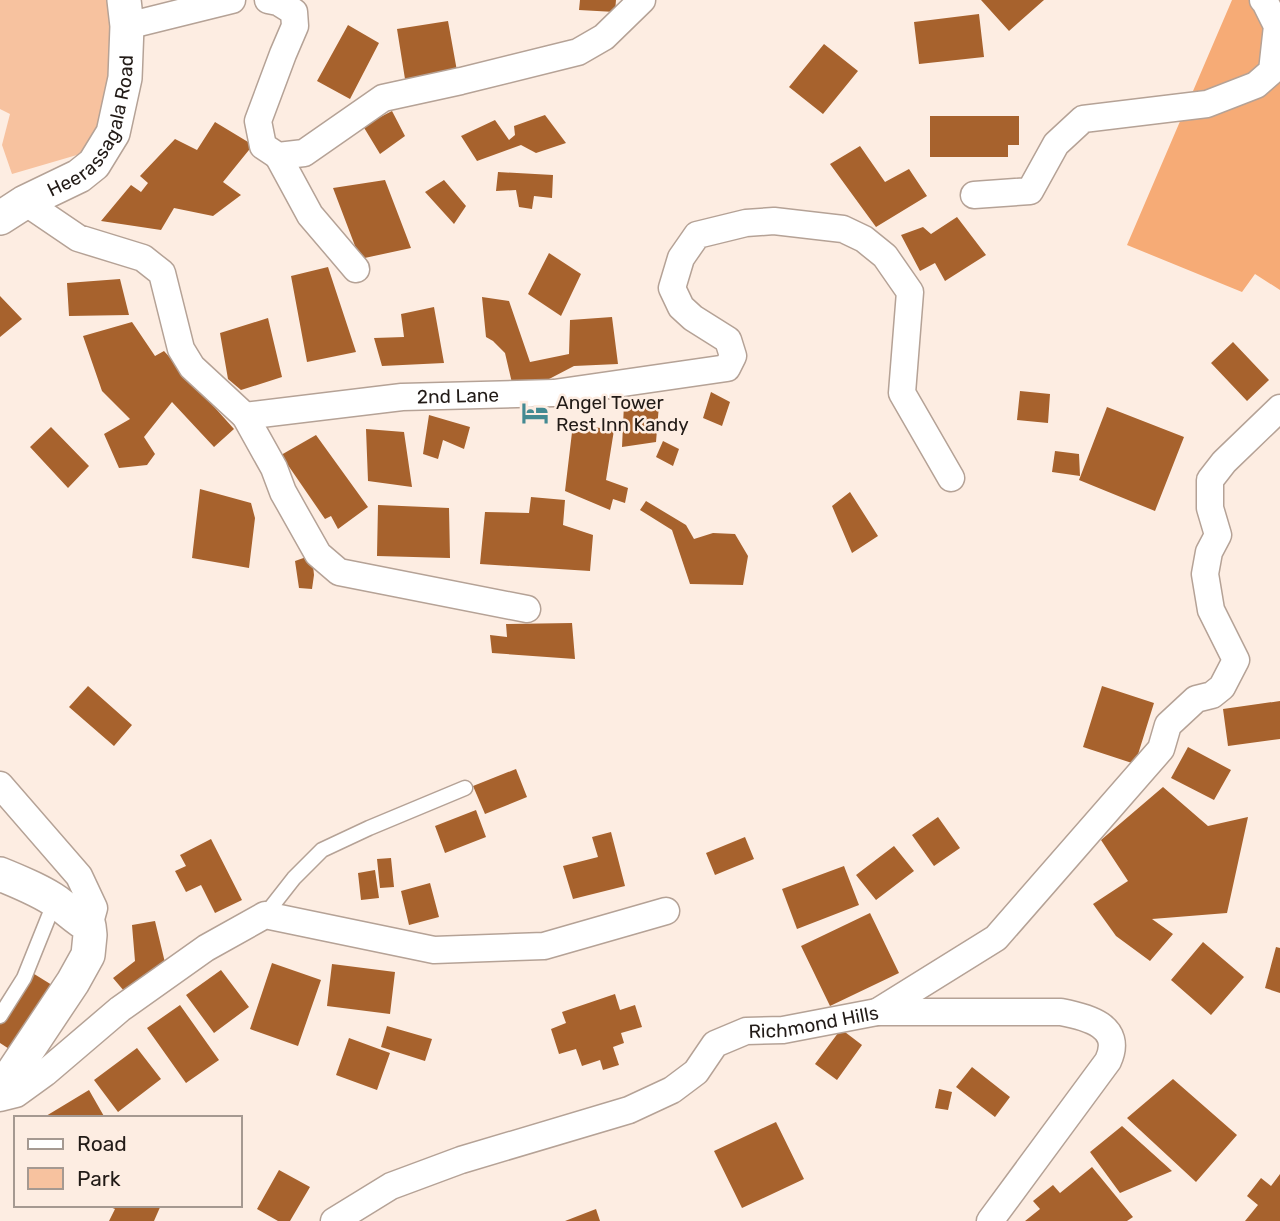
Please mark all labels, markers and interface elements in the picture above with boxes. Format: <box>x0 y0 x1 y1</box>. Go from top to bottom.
street label: Heerassagala Road <box>43 55 137 201</box>
street label: 2nd Lane <box>417 383 499 408</box>
place label: Angel Tower Rest Inn Kandy <box>556 391 689 436</box>
hotel icon: Angel Tower Rest Inn Kandy <box>520 398 550 428</box>
street label: Richmond Hills <box>748 1000 880 1042</box>
legend <box>14 1116 242 1207</box>
text: Road <box>77 1131 127 1156</box>
text: Park <box>77 1166 121 1191</box>

